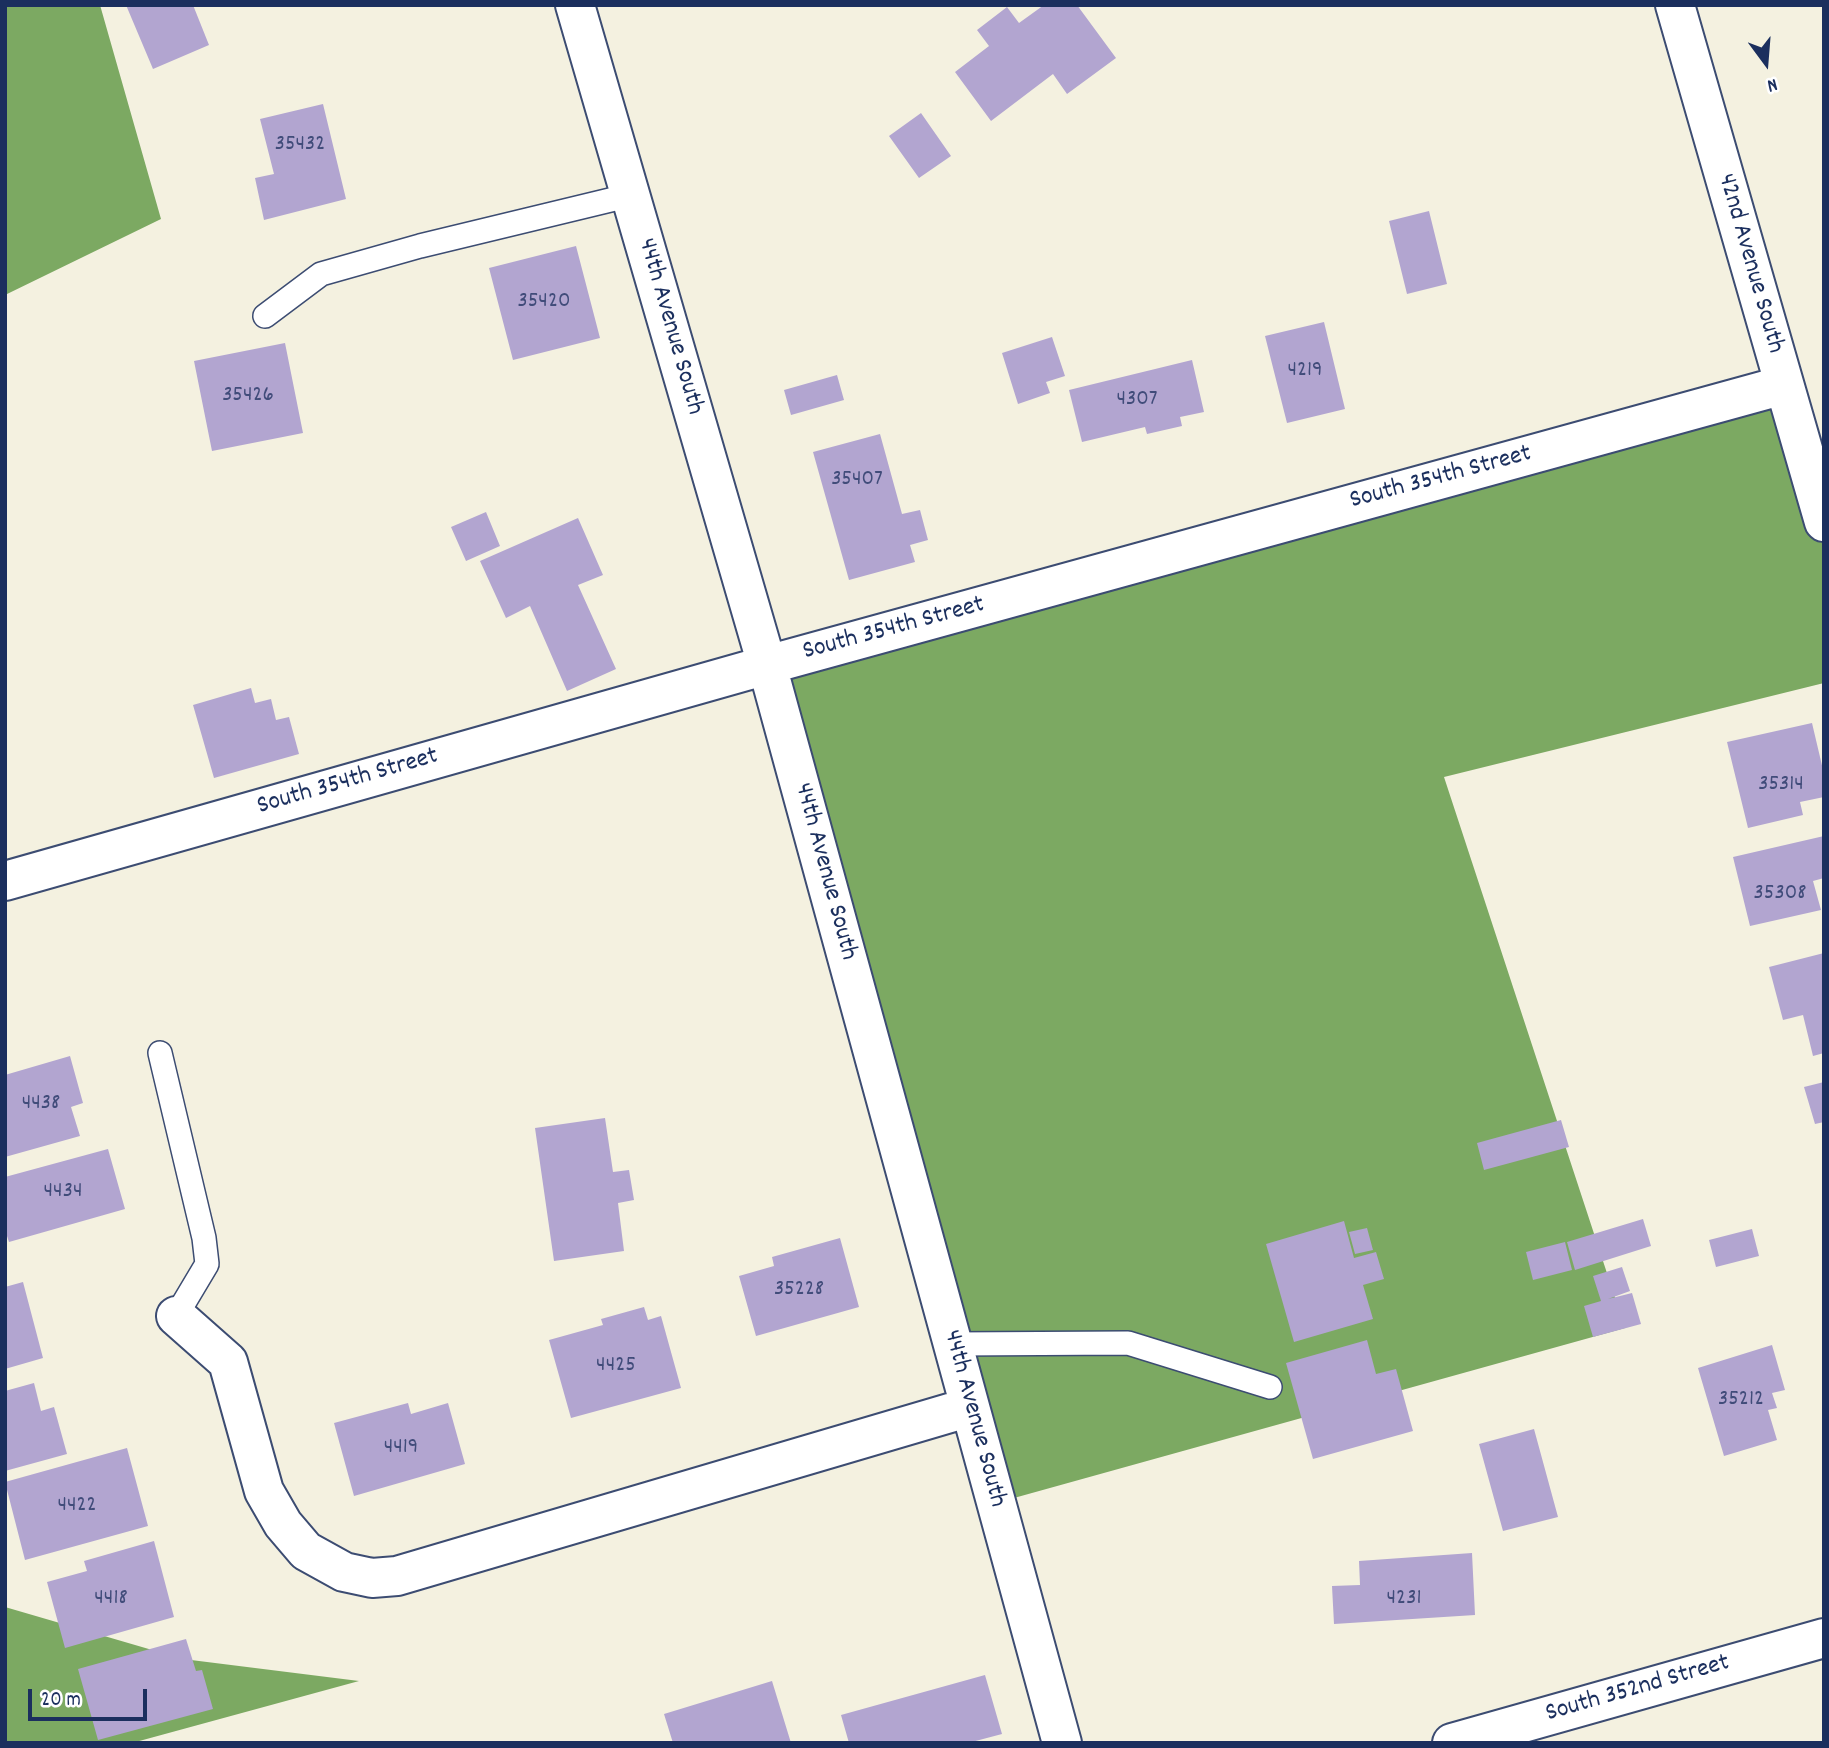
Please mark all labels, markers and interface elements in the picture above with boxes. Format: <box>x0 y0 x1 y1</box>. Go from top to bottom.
north arrow <box>1731 28 1801 98</box>
text: N <box>1764 69 1780 98</box>
house number: 35432 <box>275 132 325 160</box>
street label: 42nd Avenue South <box>1708 171 1790 357</box>
street label: 44th Avenue South <box>629 235 709 419</box>
house number: 35420 <box>518 289 570 317</box>
house number: 4219 <box>1287 358 1323 386</box>
house number: 35426 <box>222 383 274 411</box>
house number: 4307 <box>1116 387 1158 415</box>
street label: South 354th Street <box>1347 440 1535 518</box>
house number: 35407 <box>831 467 883 495</box>
street label: South 354th Street <box>800 591 988 669</box>
street label: South 354th Street <box>254 742 442 824</box>
house number: 35314 <box>1758 772 1804 800</box>
street label: 44th Avenue South <box>785 780 863 964</box>
house number: 35308 <box>1754 881 1806 909</box>
house number: 4438 <box>22 1091 60 1119</box>
house number: 4434 <box>44 1179 82 1207</box>
house number: 35228 <box>774 1277 824 1305</box>
street label: 44th Avenue South <box>934 1327 1012 1511</box>
house number: 4425 <box>596 1353 636 1381</box>
house number: 35212 <box>1718 1387 1764 1415</box>
house number: 4419 <box>384 1435 418 1463</box>
house number: 4422 <box>57 1493 97 1521</box>
house number: 4418 <box>94 1586 128 1614</box>
house number: 4231 <box>1387 1586 1421 1614</box>
street label: South 352nd Street <box>1542 1649 1734 1731</box>
scale bar <box>32 1674 150 1718</box>
text: 20 m <box>41 1686 81 1716</box>

